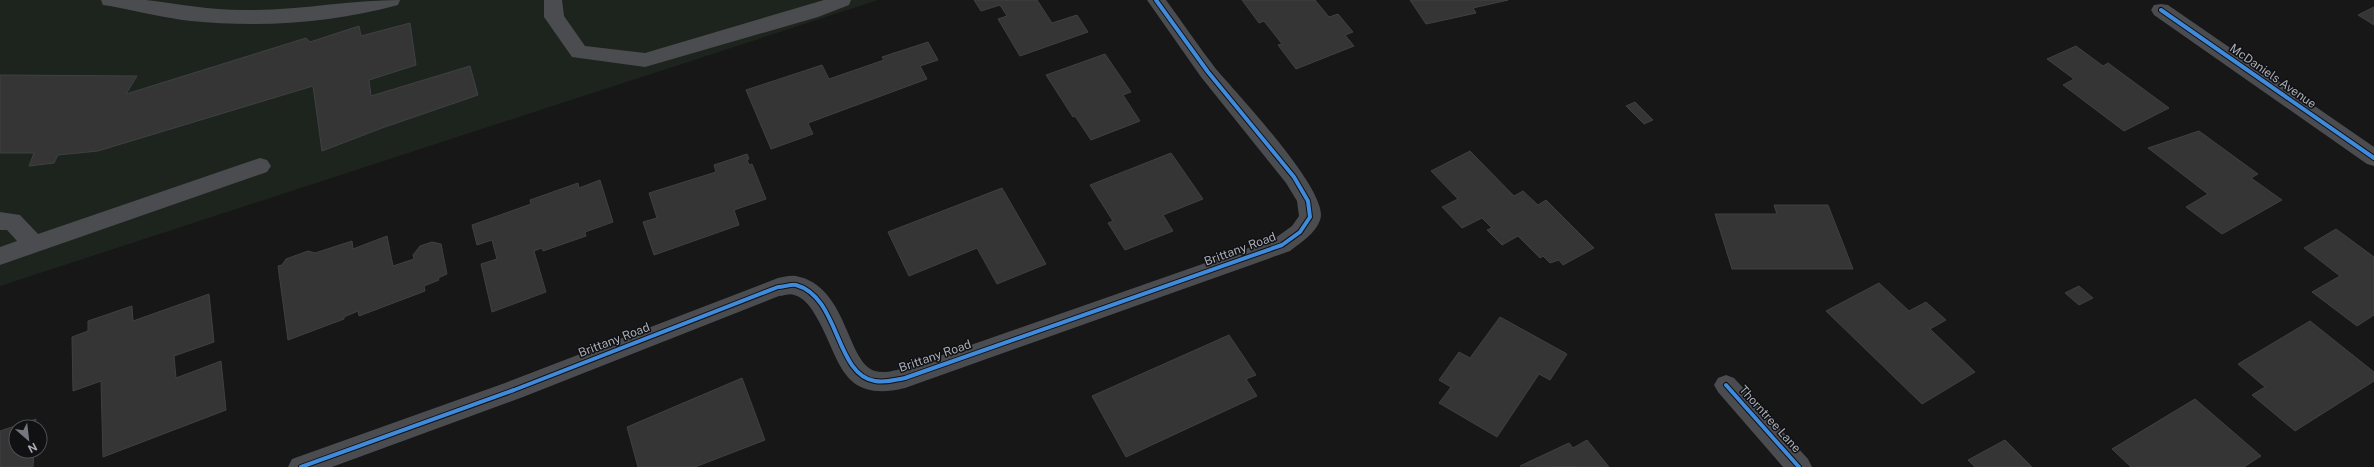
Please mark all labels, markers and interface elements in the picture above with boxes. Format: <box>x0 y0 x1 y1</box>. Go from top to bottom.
street label: McDaniels Avenue <box>2227 41 2319 111</box>
street label: Brittany Road <box>1202 230 1278 268</box>
street label: Brittany Road <box>576 320 652 360</box>
street label: Brittany Road <box>897 337 973 375</box>
street label: Thorntree Lane <box>1736 383 1804 455</box>
north arrow <box>8 419 48 459</box>
text: N <box>26 441 39 455</box>

